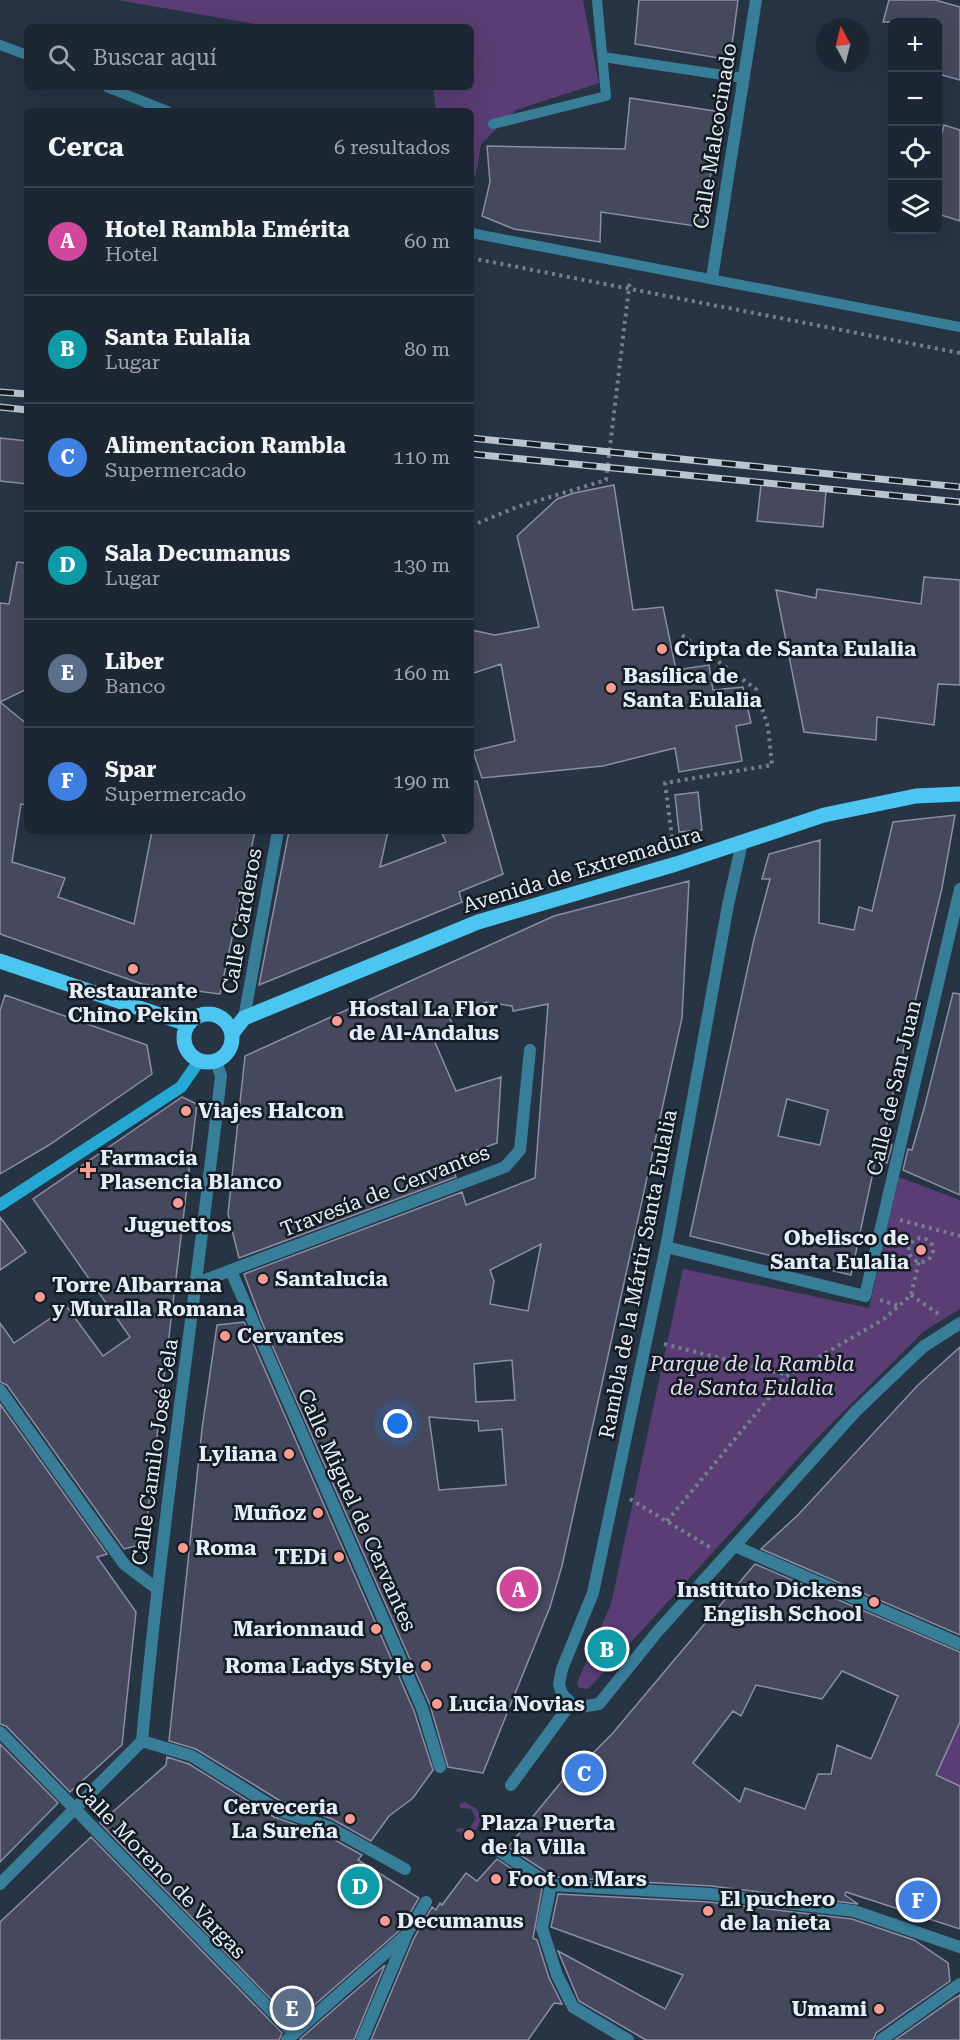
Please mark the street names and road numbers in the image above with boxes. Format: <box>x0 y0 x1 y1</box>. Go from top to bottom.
street label: Calle Malcocinado <box>688 41 742 231</box>
street label: Avenida de Extremadura <box>460 822 705 918</box>
street label: Calle Carderos <box>217 846 267 996</box>
street label: Calle de San Juan <box>862 997 926 1178</box>
street label: Rambla de la Mártir Santa Eulalia <box>594 1107 682 1441</box>
street label: Travesía de Cervantes <box>277 1140 493 1242</box>
street label: Calle Camilo José Cela <box>127 1336 183 1567</box>
street label: Calle Miguel de Cervantes <box>293 1385 421 1635</box>
street label: Calle Moreno de Vargas <box>69 1776 251 1964</box>

